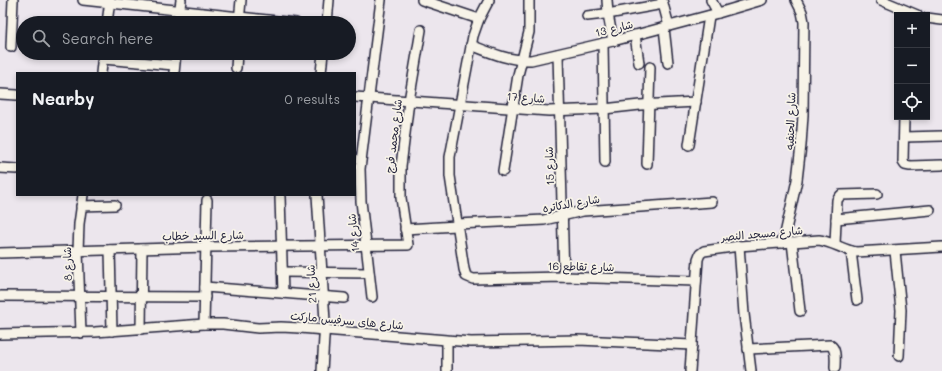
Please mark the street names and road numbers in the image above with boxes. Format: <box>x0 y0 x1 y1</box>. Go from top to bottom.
street label: شارع 13 <box>593 16 635 42</box>
street label: شارع 17 <box>506 88 546 108</box>
street label: شارع الحنفيه <box>781 92 800 150</box>
street label: شارع محمد فرج <box>381 98 407 174</box>
street label: شارع 15 <box>541 146 559 186</box>
street label: شارع الدكاتره <box>541 191 601 217</box>
street label: شارع 14 <box>344 213 364 253</box>
street label: شارع مسجد النصر <box>720 222 804 246</box>
street label: شارع السيد خطاب <box>162 227 244 245</box>
street label: شارع 8 <box>59 247 77 281</box>
street label: شارع تقاطع 16 <box>547 258 615 276</box>
street label: شارع 21 <box>303 264 321 304</box>
street label: شارع هاى سرفيس ماركت <box>290 308 404 334</box>

